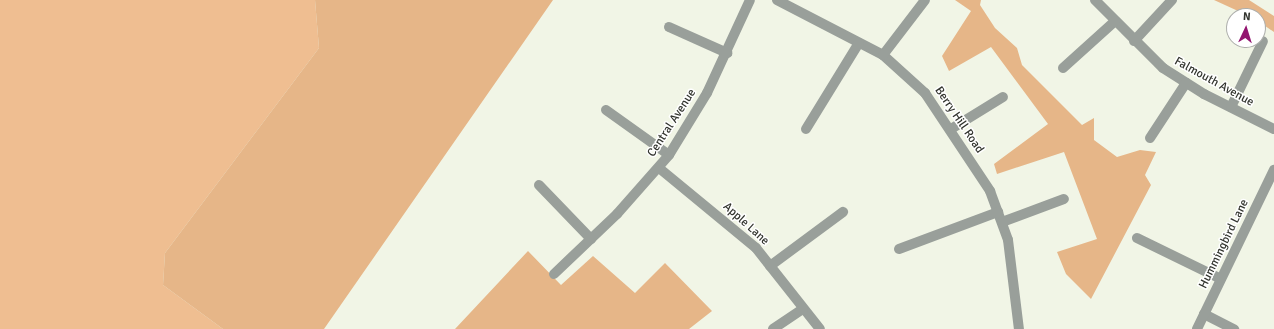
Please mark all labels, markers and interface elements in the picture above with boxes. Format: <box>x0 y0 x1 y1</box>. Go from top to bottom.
north arrow <box>1226 8 1266 48</box>
text: N <box>1243 10 1251 23</box>
street label: Falmouth Avenue <box>1172 54 1256 110</box>
street label: Berry Hill Road <box>931 84 987 156</box>
street label: Central Avenue <box>645 86 699 160</box>
street label: Hummingbird Lane <box>1196 197 1252 291</box>
street label: Apple Lane <box>720 200 772 248</box>

